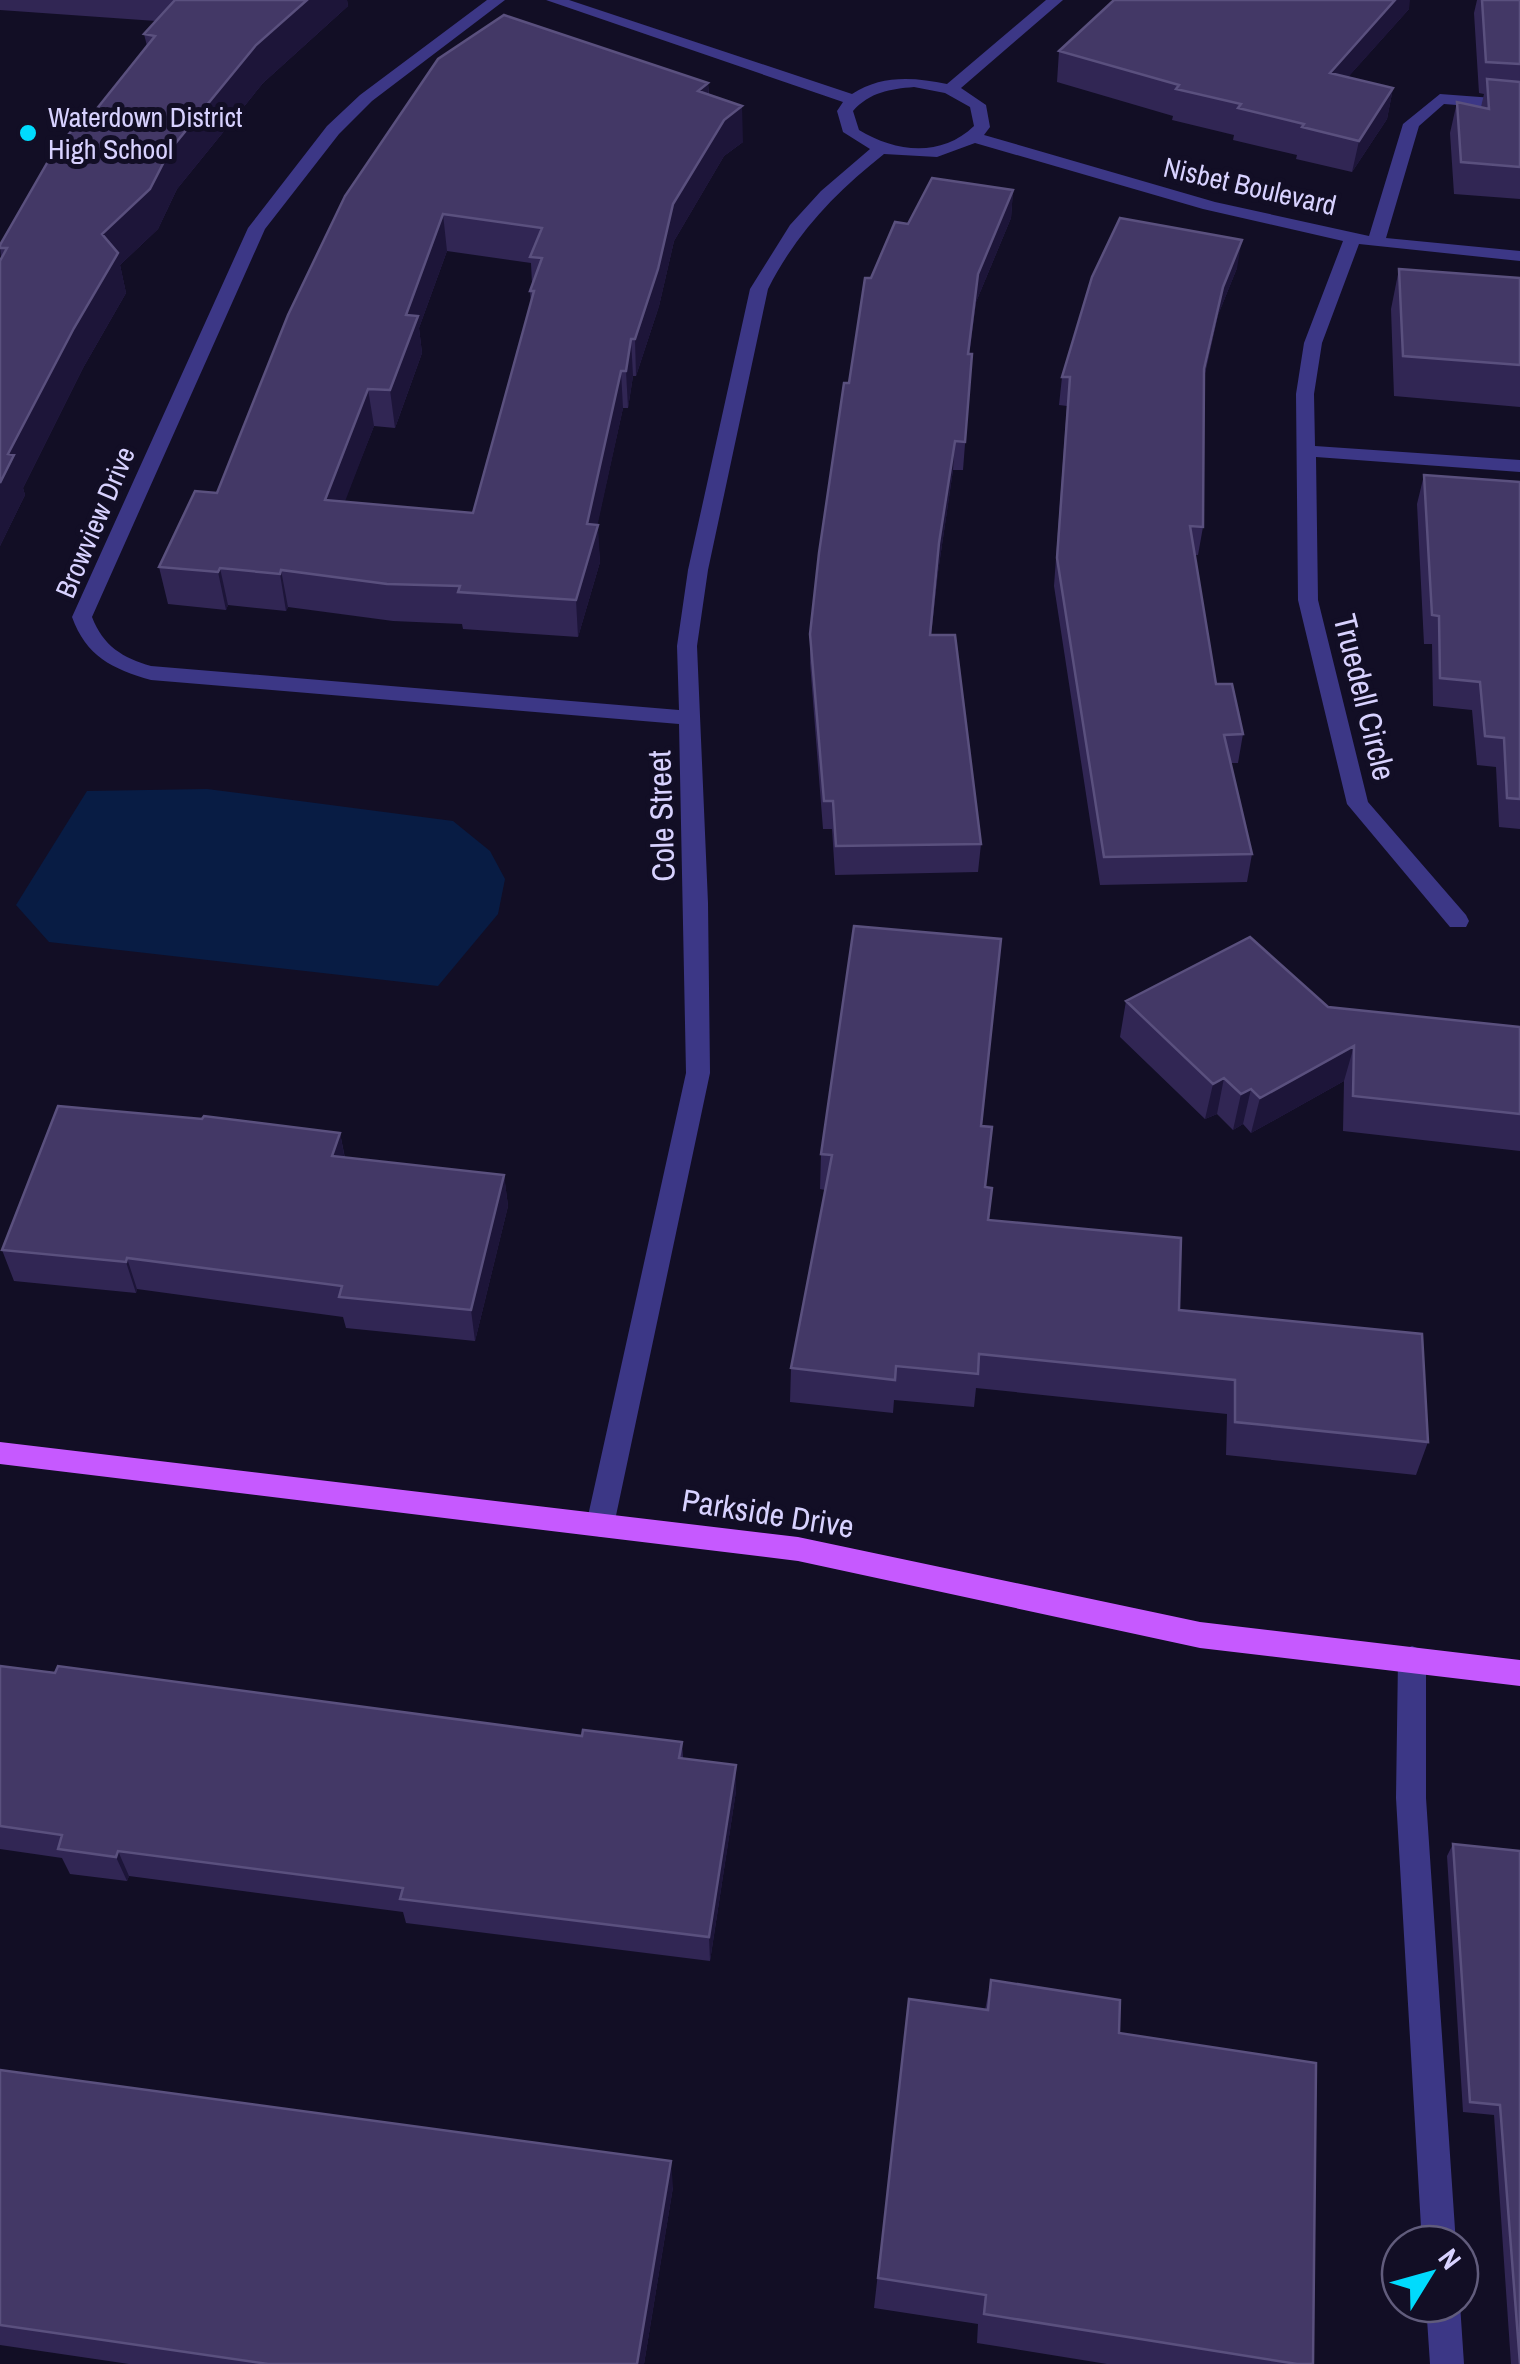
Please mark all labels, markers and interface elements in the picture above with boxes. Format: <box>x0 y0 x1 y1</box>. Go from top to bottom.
place label: Waterdown District High School <box>48 98 242 168</box>
marker: Waterdown District High School <box>17 122 39 144</box>
street label: Nisbet Boulevard <box>1160 148 1340 224</box>
street label: Browview Drive <box>46 441 144 603</box>
street label: Truedell Circle <box>1324 609 1406 785</box>
street label: Cole Street <box>637 750 685 882</box>
street label: Parkside Drive <box>679 1478 857 1548</box>
north arrow <box>1380 2224 1480 2324</box>
text: N <box>1430 2241 1470 2277</box>

